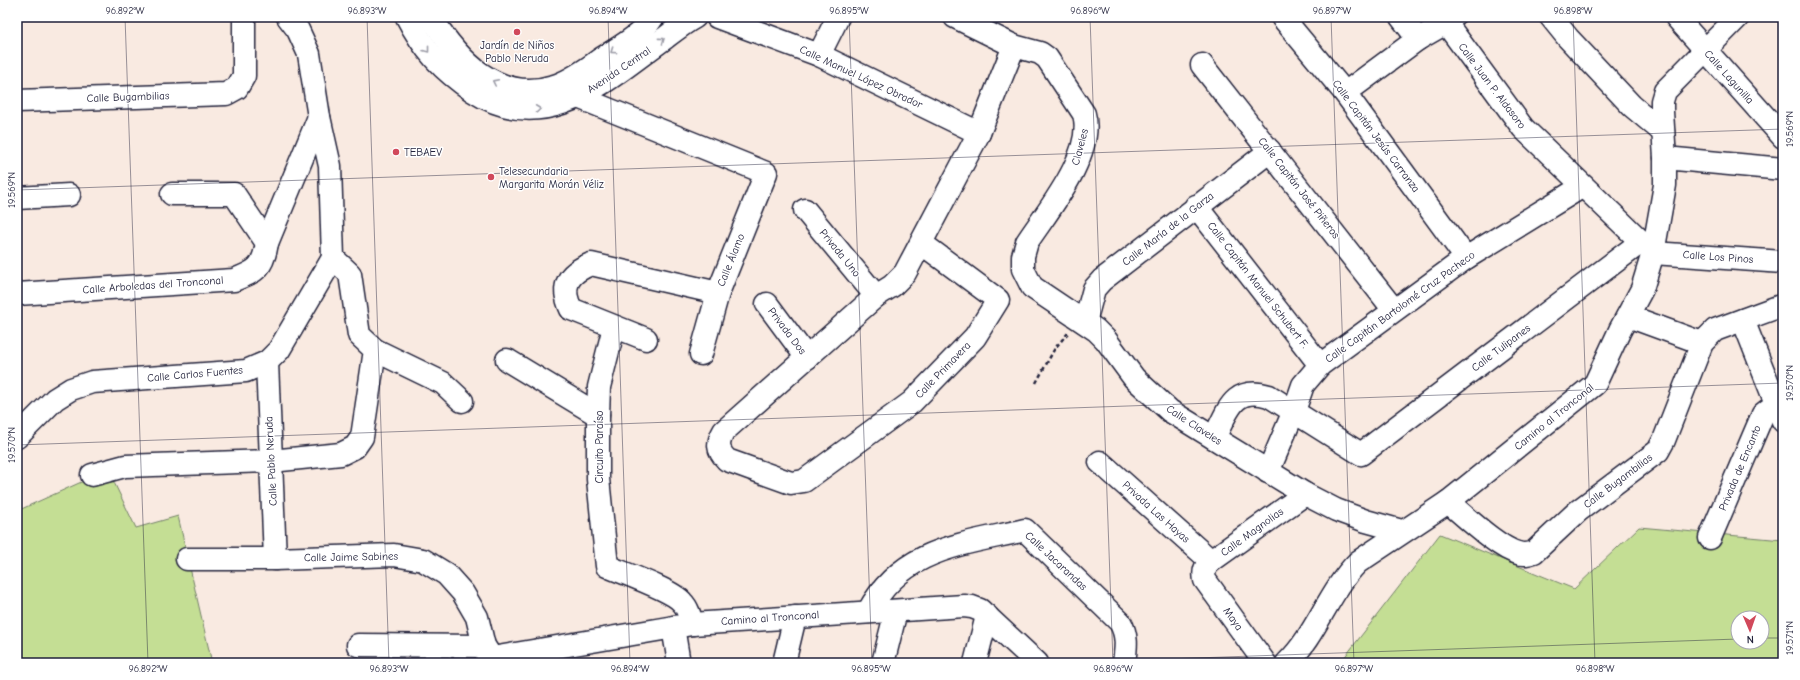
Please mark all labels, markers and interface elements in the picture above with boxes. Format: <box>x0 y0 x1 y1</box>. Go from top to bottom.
text: 96.892°W <box>105 5 145 17</box>
text: 96.893°W <box>348 5 387 17</box>
text: 96.894°W <box>589 5 628 17</box>
text: 96.895°W <box>829 5 869 17</box>
text: 96.896°W <box>1070 5 1110 17</box>
text: 96.897°W <box>1313 5 1352 17</box>
text: 96.898°W <box>1553 5 1593 17</box>
marker: Jardín de Niños Pablo Neruda <box>512 27 522 37</box>
one-way arrow <box>658 37 665 45</box>
place label: Jardín de Niños Pablo Neruda <box>480 39 554 65</box>
street label: Calle Juan P. Aldasoro <box>1456 41 1529 132</box>
street label: Calle Manuel López Obrador <box>797 43 925 112</box>
street label: Avenida Central <box>585 44 653 96</box>
one-way arrow <box>423 46 430 53</box>
one-way arrow <box>610 46 617 54</box>
street label: Calle Lagunilla <box>1701 47 1757 107</box>
street label: Calle Capitán Jesús Carranza <box>1329 77 1423 195</box>
one-way arrow <box>492 79 499 87</box>
street label: Calle Bugambilias <box>86 89 170 105</box>
one-way arrow <box>535 105 541 114</box>
text: 19.569°N <box>1784 111 1796 147</box>
street label: Claveles <box>1069 127 1091 167</box>
street label: Calle Capitán José Piñeros <box>1255 135 1343 241</box>
place label: TEBAEV <box>404 146 442 159</box>
marker: TEBAEV <box>391 147 401 157</box>
place label: Telesecundaria Margarita Morán Véliz <box>499 165 604 191</box>
text: 19.569°N <box>6 172 18 208</box>
marker: Telesecundaria Margarita Morán Véliz <box>486 172 496 182</box>
street label: Calle María de la Garza <box>1120 189 1216 269</box>
street label: Calle Capitán Manuel Schubert F. <box>1205 219 1312 351</box>
street label: Privada Uno <box>817 226 863 280</box>
street label: Calle Álamo <box>714 231 748 288</box>
street label: Calle Capitán Bartolomé Cruz Pacheco <box>1323 248 1478 366</box>
street label: Calle Los Pinos <box>1682 248 1754 266</box>
street label: Calle Arboledas del Tronconal <box>82 274 224 296</box>
street label: Privada Dos <box>765 305 809 357</box>
street label: Calle Tulipanes <box>1469 321 1533 374</box>
street label: Calle Primavera <box>913 339 973 401</box>
street label: Calle Carlos Fuentes <box>147 363 244 385</box>
text: 19.570°N <box>1784 365 1796 401</box>
street label: Camino al Tronconal <box>1512 381 1596 453</box>
street label: Calle Claveles <box>1164 402 1225 448</box>
street label: Circuito Paraíso <box>593 410 606 484</box>
street label: Calle Pablo Neruda <box>262 416 280 506</box>
street label: Privada de Encanto <box>1716 423 1764 513</box>
text: 19.570°N <box>6 427 18 463</box>
street label: Calle Bugambilias <box>1581 451 1655 511</box>
street label: Privada Las Hayas <box>1120 478 1193 546</box>
street label: Calle Magnolias <box>1218 505 1286 559</box>
street label: Calle Jacarandas <box>1022 529 1090 593</box>
street label: Calle Jaime Sabines <box>304 550 399 564</box>
street label: Maya <box>1220 605 1246 633</box>
street label: Camino al Tronconal <box>720 608 820 628</box>
north arrow <box>1730 610 1770 650</box>
text: 19.571°N <box>1784 621 1796 655</box>
text: N <box>1747 633 1754 646</box>
text: 96.892°W <box>128 663 168 675</box>
text: 96.893°W <box>370 663 409 675</box>
text: 96.894°W <box>611 663 650 675</box>
text: 96.895°W <box>851 663 891 675</box>
text: 96.896°W <box>1093 663 1133 675</box>
text: 96.897°W <box>1335 663 1374 675</box>
text: 96.898°W <box>1575 663 1615 675</box>

